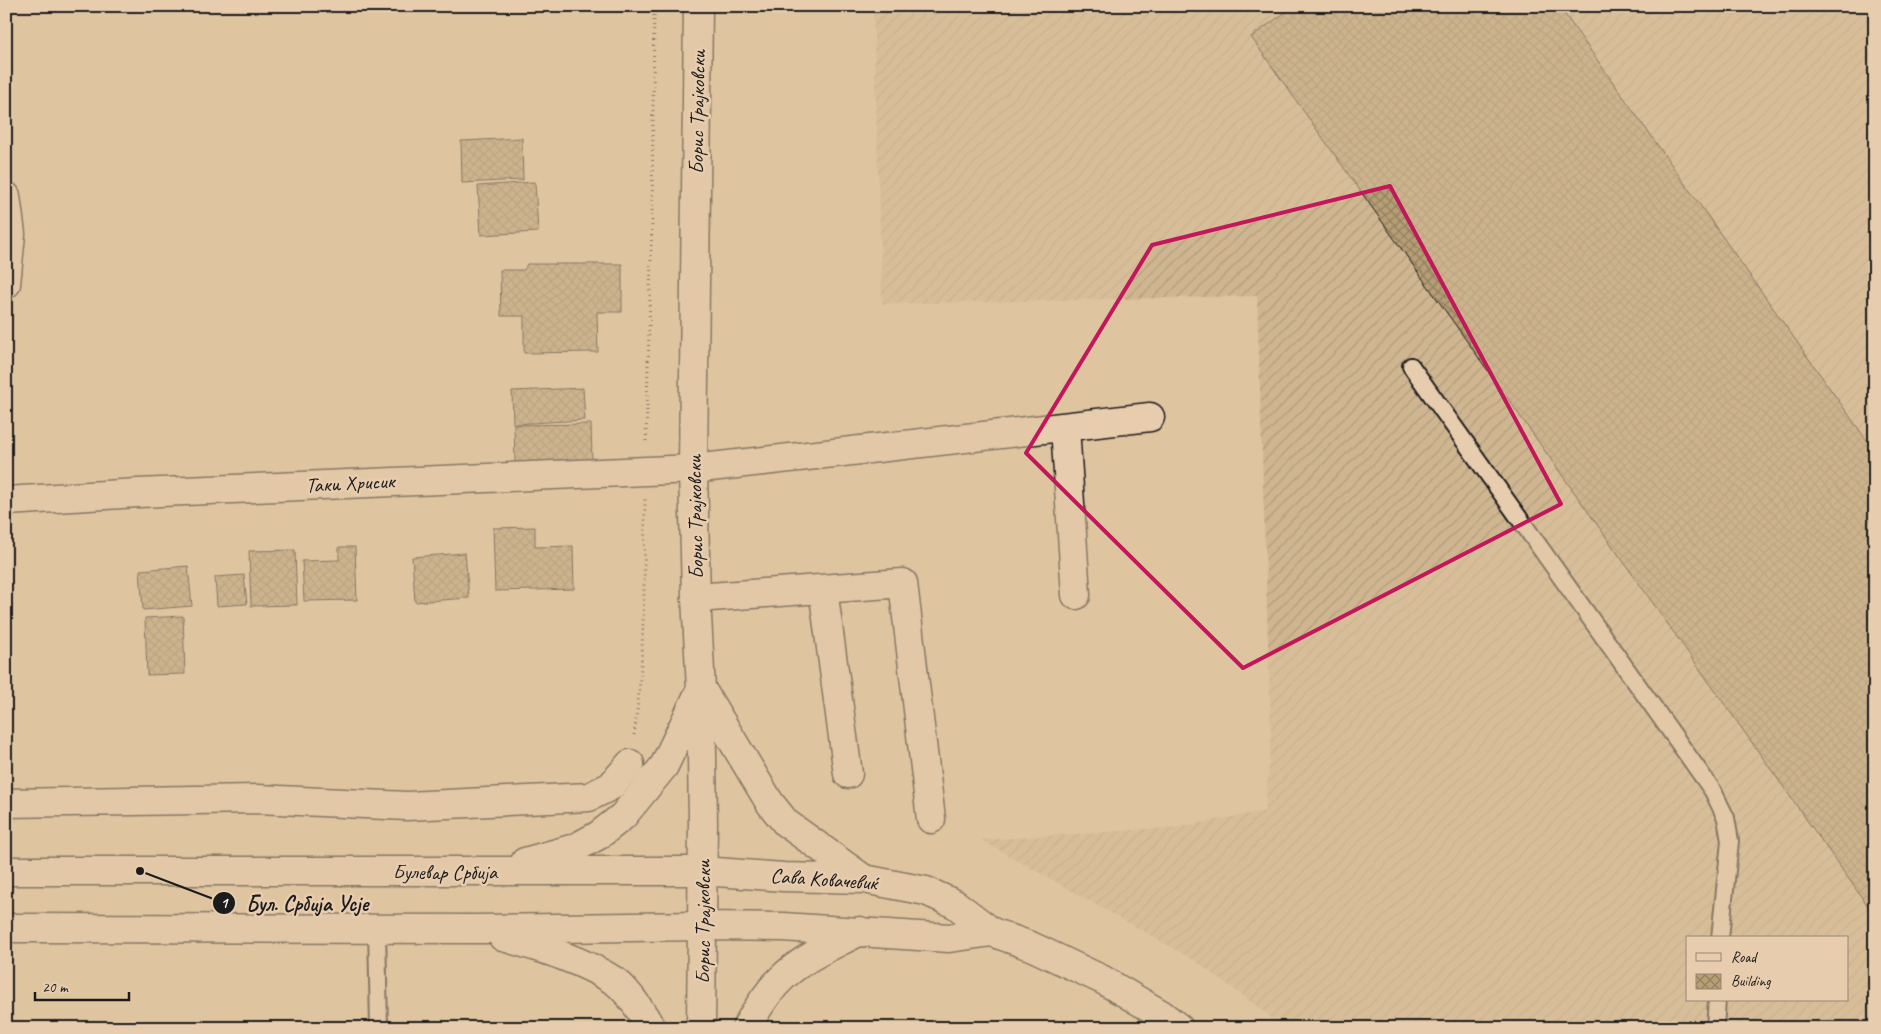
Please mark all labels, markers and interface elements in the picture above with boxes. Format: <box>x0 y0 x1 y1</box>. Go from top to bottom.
street label: Борис Трајковски <box>683 48 711 174</box>
street label: Борис Трајковски <box>681 453 709 579</box>
street label: Таки Хрисик <box>305 468 397 498</box>
street label: Борис Трајковски <box>690 858 716 984</box>
street label: Булевар Србија <box>393 859 499 885</box>
street label: Сава Ковачевиќ <box>770 862 880 896</box>
callout: Бул. Србија Усје <box>211 884 378 921</box>
text: Бул. Србија Усје <box>246 890 371 918</box>
text: 1 <box>221 894 230 913</box>
legend <box>1686 936 1848 1002</box>
text: Road <box>1731 948 1758 967</box>
scale bar <box>35 969 129 1001</box>
text: Building <box>1731 972 1771 991</box>
text: 20 m <box>42 978 69 997</box>

